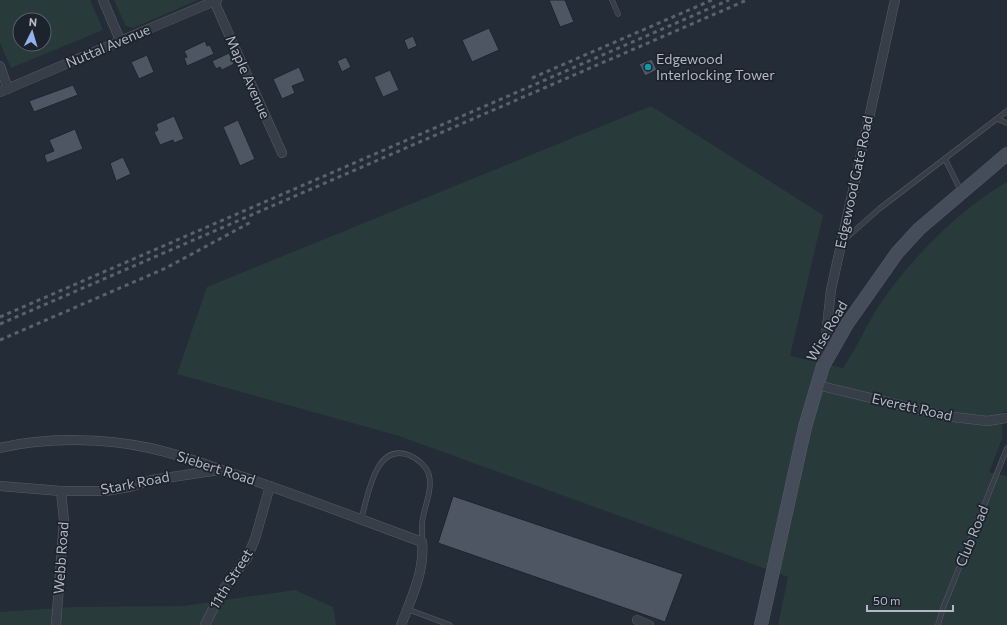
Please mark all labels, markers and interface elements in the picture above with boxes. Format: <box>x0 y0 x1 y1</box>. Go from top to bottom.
north arrow <box>12 12 52 52</box>
text: N <box>28 15 38 28</box>
street label: Nuttal Avenue <box>63 20 153 71</box>
street label: Maple Avenue <box>223 33 274 121</box>
place label: Edgewood Interlocking Tower <box>656 50 775 83</box>
marker: Edgewood Interlocking Tower <box>643 62 653 72</box>
street label: Edgewood Gate Road <box>831 114 876 250</box>
street label: Wise Road <box>802 297 851 364</box>
street label: Everett Road <box>870 389 954 424</box>
street label: Siebert Road <box>175 447 258 488</box>
street label: Stark Road <box>99 468 171 498</box>
street label: Club Road <box>952 503 992 569</box>
street label: Webb Road <box>49 521 72 595</box>
street label: 11th Street <box>205 545 256 612</box>
scale bar <box>867 587 953 613</box>
text: 50 m <box>873 593 901 607</box>

